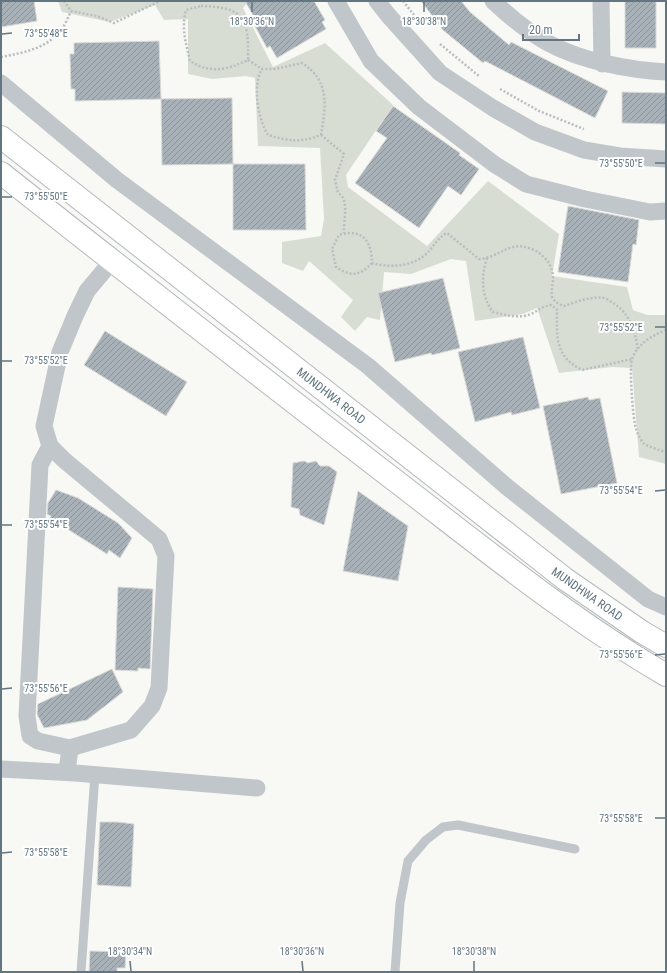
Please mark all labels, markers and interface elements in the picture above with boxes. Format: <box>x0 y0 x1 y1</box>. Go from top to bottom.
text: 18°30'36"N <box>230 16 274 27</box>
text: 18°30'38"N <box>402 16 446 27</box>
scale bar <box>523 16 579 42</box>
text: 20 m <box>529 23 553 37</box>
text: 73°55'48"E <box>24 28 68 39</box>
text: 73°55'50"E <box>599 158 643 169</box>
text: 73°55'50"E <box>24 191 68 202</box>
text: 73°55'52"E <box>599 322 643 333</box>
text: 73°55'52"E <box>24 355 68 366</box>
street label: MUNDHWA ROAD <box>294 365 368 427</box>
text: 73°55'54"E <box>599 485 643 496</box>
text: 73°55'54"E <box>24 519 68 530</box>
street label: MUNDHWA ROAD <box>549 564 625 624</box>
text: 73°55'56"E <box>599 649 643 660</box>
text: 73°55'56"E <box>24 683 68 694</box>
text: 73°55'58"E <box>599 813 643 824</box>
text: 73°55'58"E <box>24 847 68 858</box>
text: 18°30'34"N <box>108 946 152 957</box>
text: 18°30'36"N <box>280 946 324 957</box>
text: 18°30'38"N <box>452 946 496 957</box>

